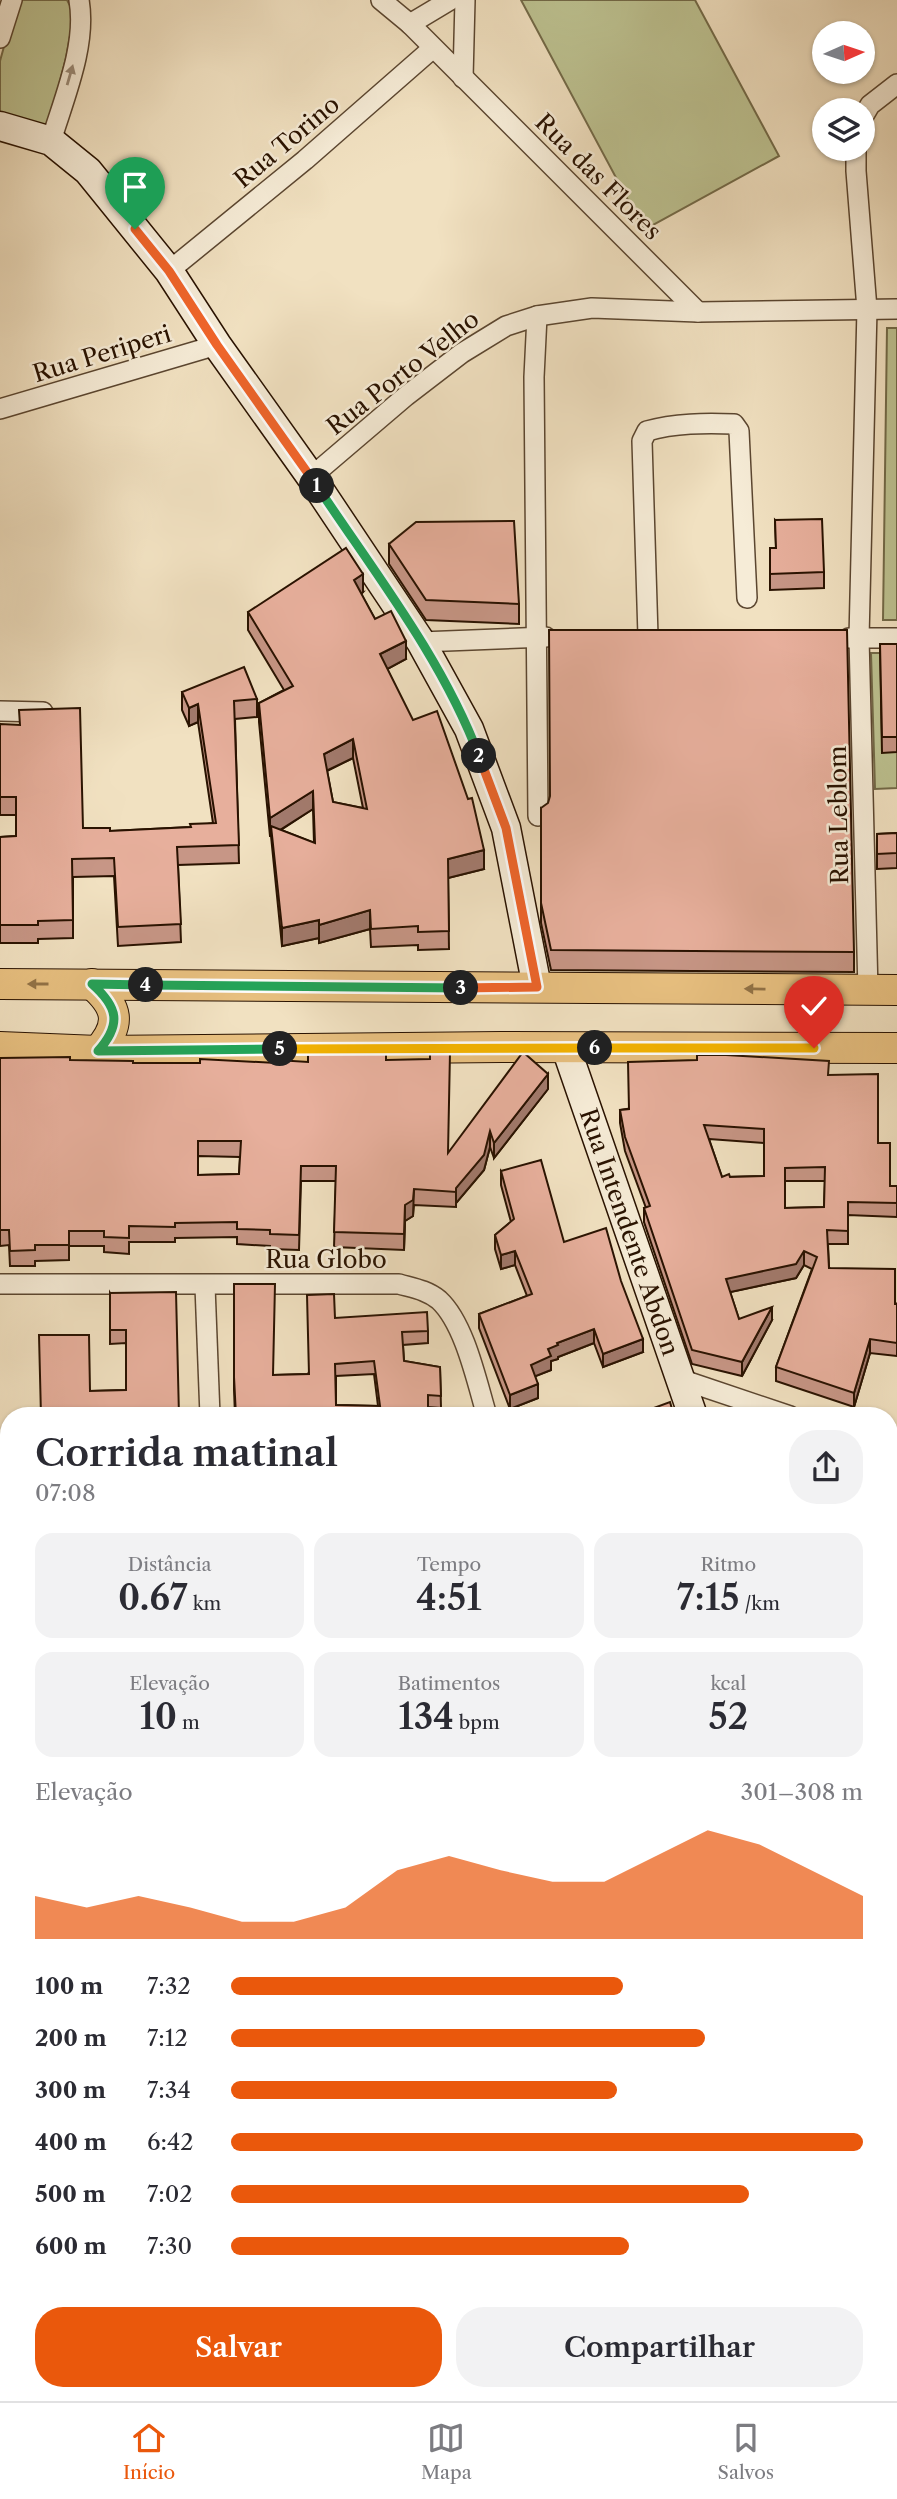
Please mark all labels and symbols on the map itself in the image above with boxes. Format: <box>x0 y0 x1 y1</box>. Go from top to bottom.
north arrow <box>812 21 875 84</box>
one-way arrow <box>66 65 76 86</box>
street label: Rua Torino <box>228 89 345 194</box>
street label: Rua das Flores <box>529 108 667 246</box>
pin <box>105 157 165 229</box>
street label: Rua Porto Velho <box>321 304 485 441</box>
street label: Rua Periperi <box>29 319 174 388</box>
pin: 1 <box>300 468 334 504</box>
pin: 2 <box>462 738 496 774</box>
street label: Rua Leblom <box>823 745 854 885</box>
pin: 4 <box>128 968 164 1002</box>
pin: 3 <box>444 970 478 1006</box>
pin <box>784 976 844 1048</box>
one-way arrow <box>27 978 49 990</box>
one-way arrow <box>744 984 766 995</box>
pin: 6 <box>578 1030 612 1066</box>
pin: 5 <box>262 1032 298 1066</box>
street label: Rua Intendente Abdon <box>574 1105 685 1359</box>
street label: Rua Globo <box>265 1245 387 1274</box>

